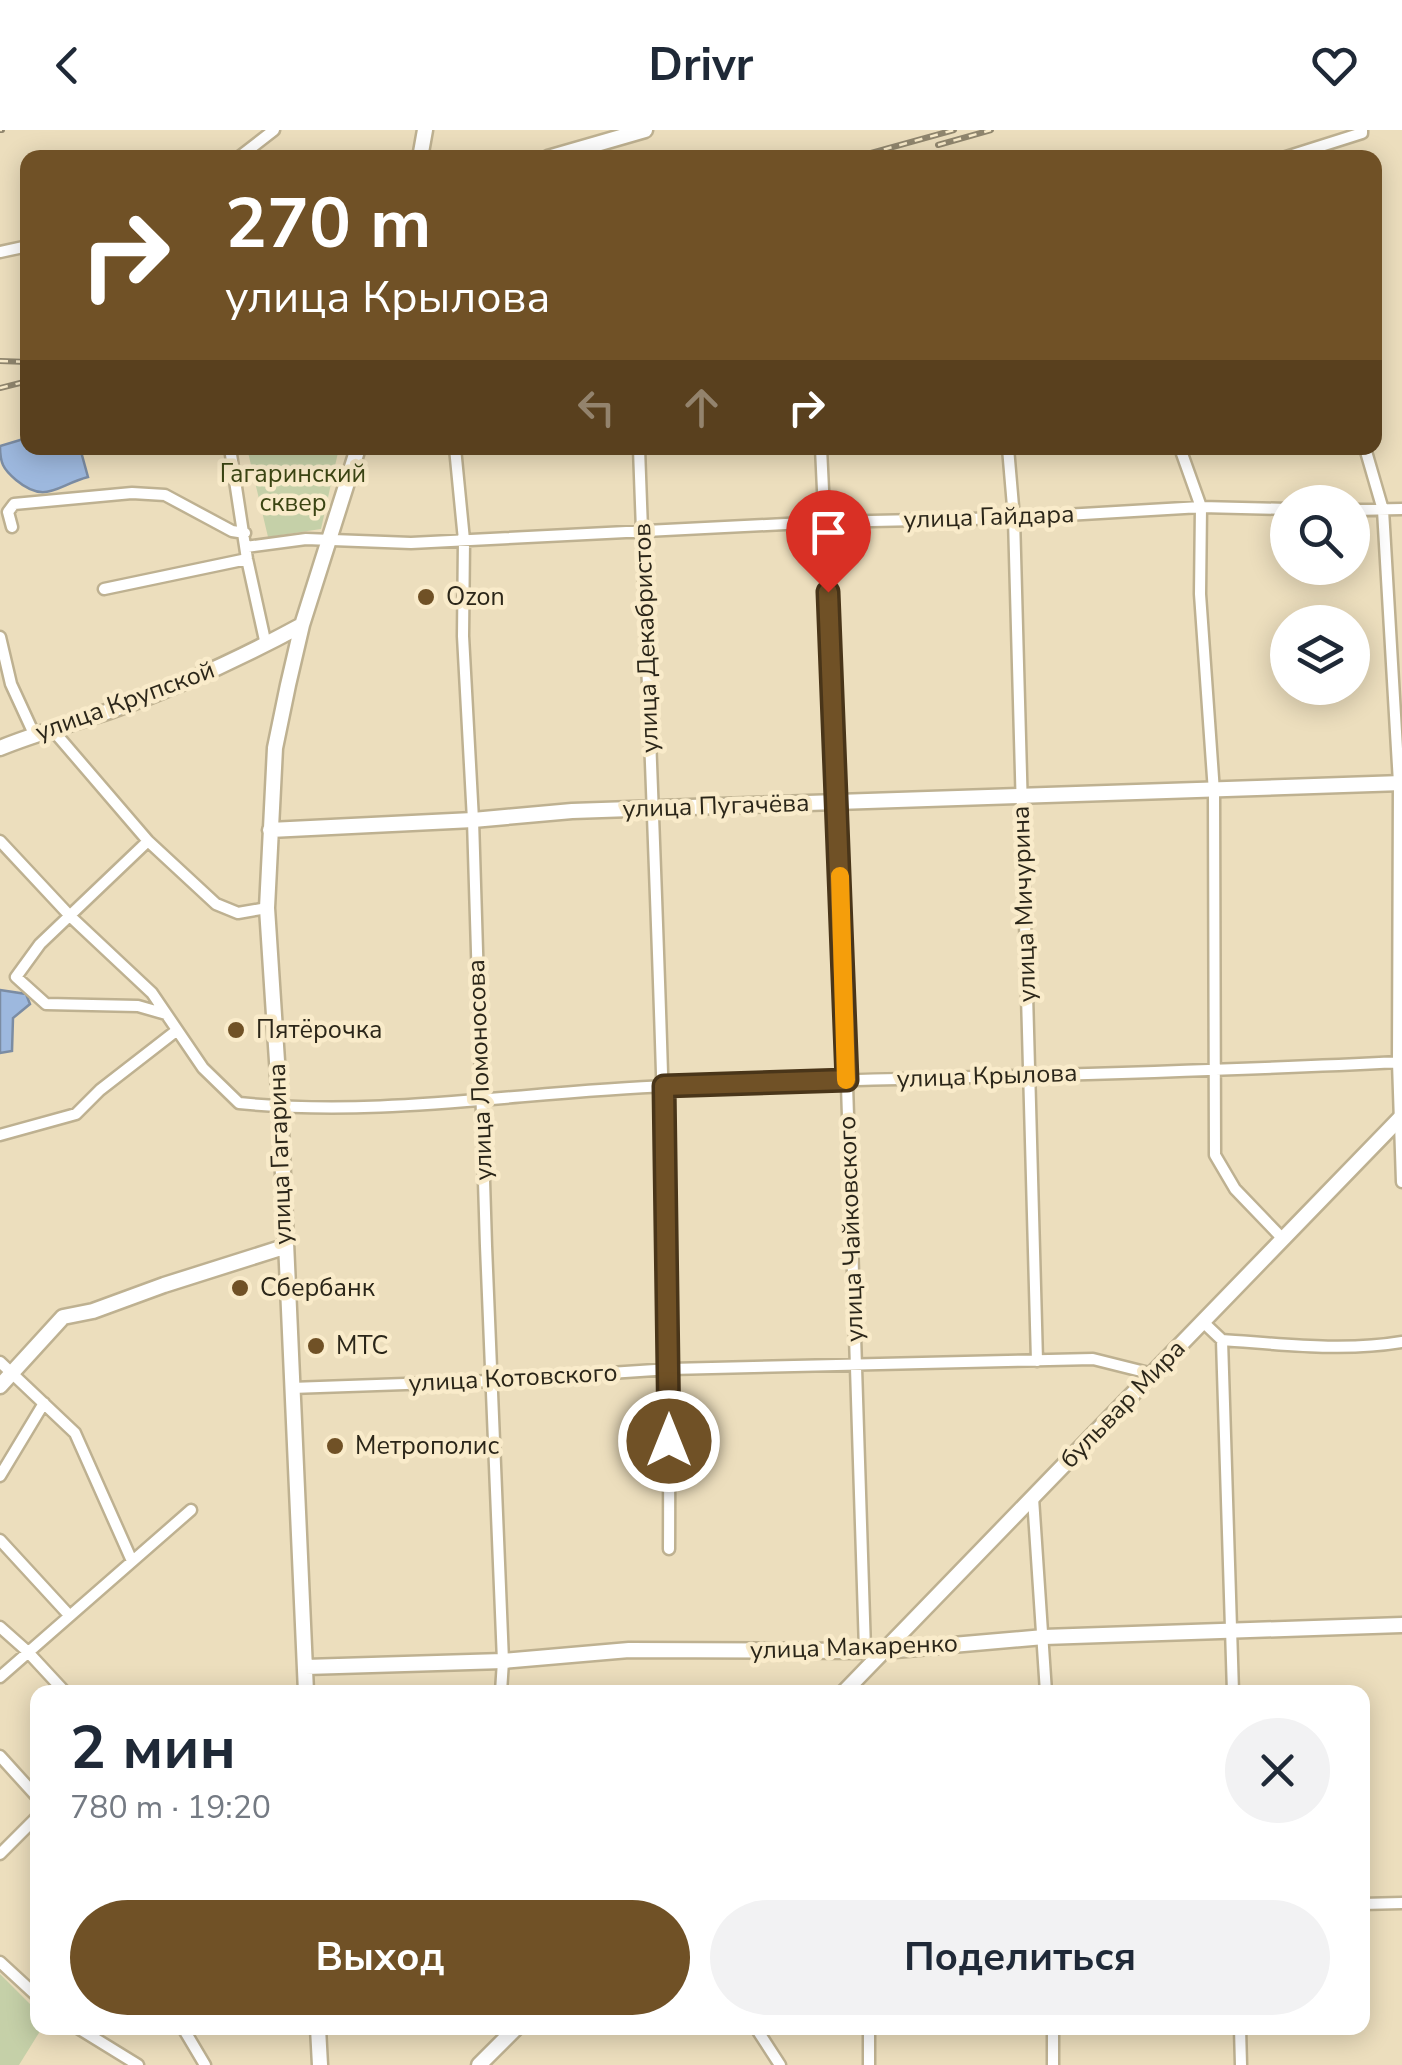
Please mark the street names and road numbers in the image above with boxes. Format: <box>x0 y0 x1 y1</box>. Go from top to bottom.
street label: улица Гайдара <box>903 497 1075 537</box>
street label: улица Декабристов <box>625 522 667 754</box>
street label: улица Крупской <box>31 653 219 749</box>
street label: улица Пугачёва <box>622 786 810 826</box>
street label: улица Мичурина <box>1004 805 1044 1003</box>
street label: улица Ломоносова <box>459 959 501 1181</box>
street label: улица Крылова <box>896 1056 1078 1096</box>
street label: улица Гагарина <box>260 1063 300 1245</box>
street label: улица Чайковского <box>830 1115 872 1343</box>
street label: бульвар Мира <box>1053 1332 1193 1476</box>
street label: улица Котовского <box>408 1356 618 1400</box>
street label: улица Макаренко <box>749 1626 959 1668</box>

